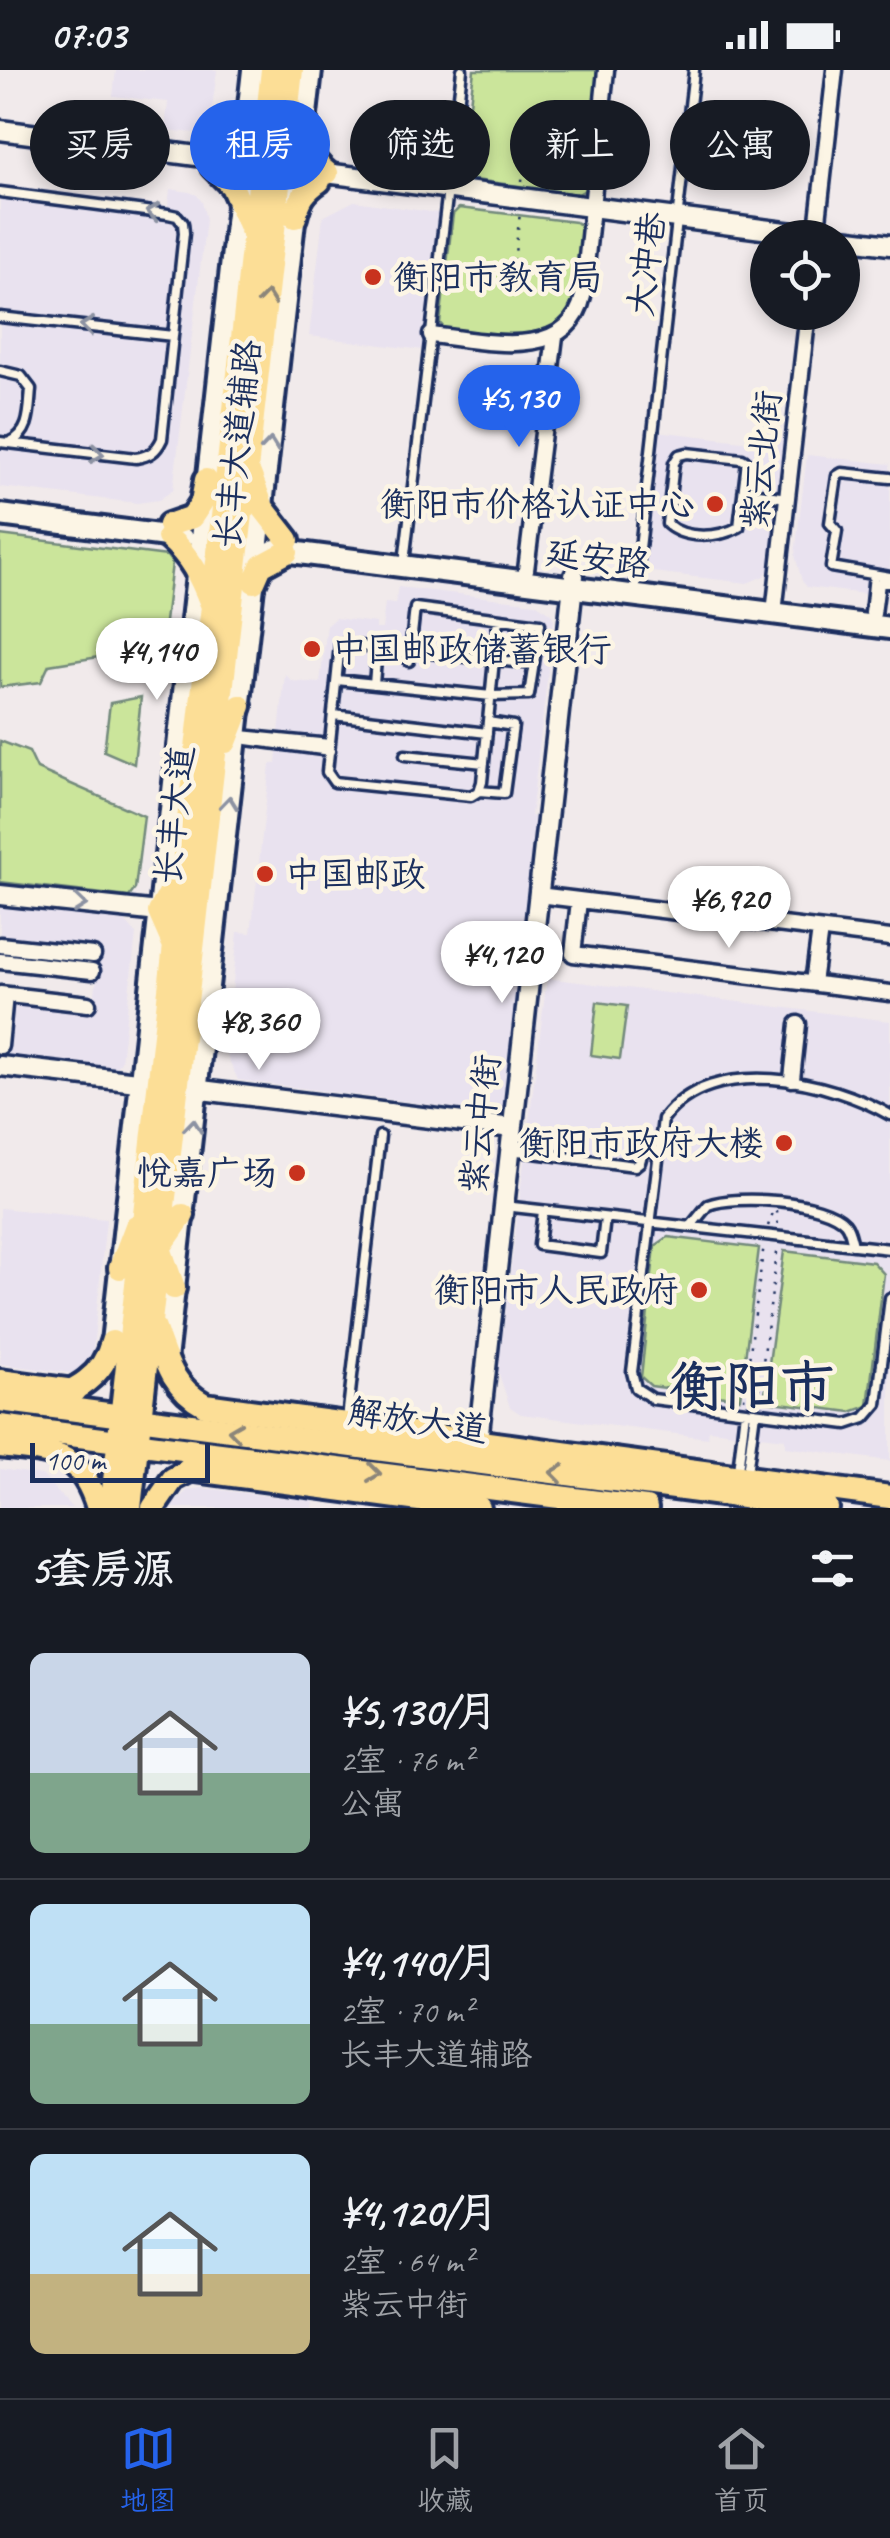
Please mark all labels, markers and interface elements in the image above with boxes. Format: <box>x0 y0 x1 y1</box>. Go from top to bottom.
text: 07:03 <box>50 12 126 59</box>
chip: 买房 <box>30 100 170 190</box>
chip: 租房 <box>190 100 330 190</box>
chip: 筛选 <box>350 100 490 190</box>
chip: 新上 <box>510 100 650 190</box>
chip: 公寓 <box>670 100 810 190</box>
one-way arrow <box>145 203 161 224</box>
street label: 大冲巷 <box>618 209 675 319</box>
map controls <box>750 220 860 330</box>
button: locate <box>750 220 860 330</box>
place label: 衡阳市教育局 <box>393 255 603 300</box>
marker: 衡阳市教育局 <box>362 266 384 288</box>
one-way arrow <box>256 290 277 306</box>
one-way arrow <box>78 316 94 338</box>
street label: 长丰大道辅路 <box>204 337 271 551</box>
pin: ¥5,130 <box>438 365 600 450</box>
text: ¥5,130 <box>480 377 558 418</box>
street label: 紫云北街 <box>732 388 791 532</box>
one-way arrow <box>259 437 280 453</box>
one-way arrow <box>89 443 105 464</box>
place label: 衡阳市价格认证中心 <box>380 482 695 527</box>
marker: 衡阳市价格认证中心 <box>704 493 726 515</box>
street label: 延安路 <box>543 530 653 587</box>
pin: ¥4,140 <box>76 618 238 703</box>
place label: 中国邮政储蓄银行 <box>332 627 612 672</box>
text: ¥4,140 <box>118 630 196 671</box>
marker: 中国邮政储蓄银行 <box>301 638 323 660</box>
street label: 长丰大道 <box>145 743 204 887</box>
one-way arrow <box>218 795 239 811</box>
place label: 中国邮政 <box>285 852 425 897</box>
marker: 中国邮政 <box>254 863 276 885</box>
pin: ¥6,920 <box>648 866 810 951</box>
text: ¥6,920 <box>690 878 768 919</box>
one-way arrow <box>72 892 88 914</box>
pin: ¥4,120 <box>421 921 583 1006</box>
text: ¥4,120 <box>463 933 541 974</box>
pin: ¥8,360 <box>178 988 340 1073</box>
text: ¥8,360 <box>219 1000 299 1041</box>
street label: 紫云中街 <box>451 1052 510 1196</box>
one-way arrow <box>181 1118 203 1134</box>
place label: 衡阳市政府大楼 <box>519 1121 764 1166</box>
marker: 衡阳市政府大楼 <box>773 1132 795 1154</box>
place label: 悦嘉广场 <box>137 1151 277 1196</box>
marker: 悦嘉广场 <box>286 1162 308 1184</box>
place label: 衡阳市人民政府 <box>434 1268 679 1313</box>
marker: 衡阳市人民政府 <box>688 1279 710 1301</box>
district label: 衡阳市 <box>669 1352 835 1422</box>
street label: 解放大道 <box>345 1388 490 1453</box>
one-way arrow <box>227 1421 243 1442</box>
scale bar <box>30 1438 210 1482</box>
text: 100 m <box>45 1443 105 1478</box>
one-way arrow <box>366 1462 383 1483</box>
one-way arrow <box>549 1464 566 1485</box>
icon: filters <box>805 1541 860 1596</box>
text: 5套房源 <box>30 1543 174 1596</box>
text: ¥5,130/月 <box>340 1685 498 1738</box>
icon: home <box>110 1693 230 1813</box>
text: 2室 · 76 m² <box>340 1740 473 1781</box>
text: 公寓 <box>340 1783 404 1824</box>
text: ¥4,140/月 <box>340 1936 499 1989</box>
icon: home <box>110 1944 230 2064</box>
text: 2室 · 70 m² <box>340 1991 473 2032</box>
text: 长丰大道辅路 <box>340 2034 532 2075</box>
text: ¥4,120/月 <box>340 2186 499 2239</box>
icon: home <box>110 2194 230 2314</box>
text: 2室 · 64 m² <box>340 2241 473 2282</box>
text: 紫云中街 <box>340 2284 468 2325</box>
tab: 地图 <box>120 2421 176 2518</box>
tab: 收藏 <box>417 2421 473 2518</box>
tab: 首页 <box>714 2421 770 2518</box>

